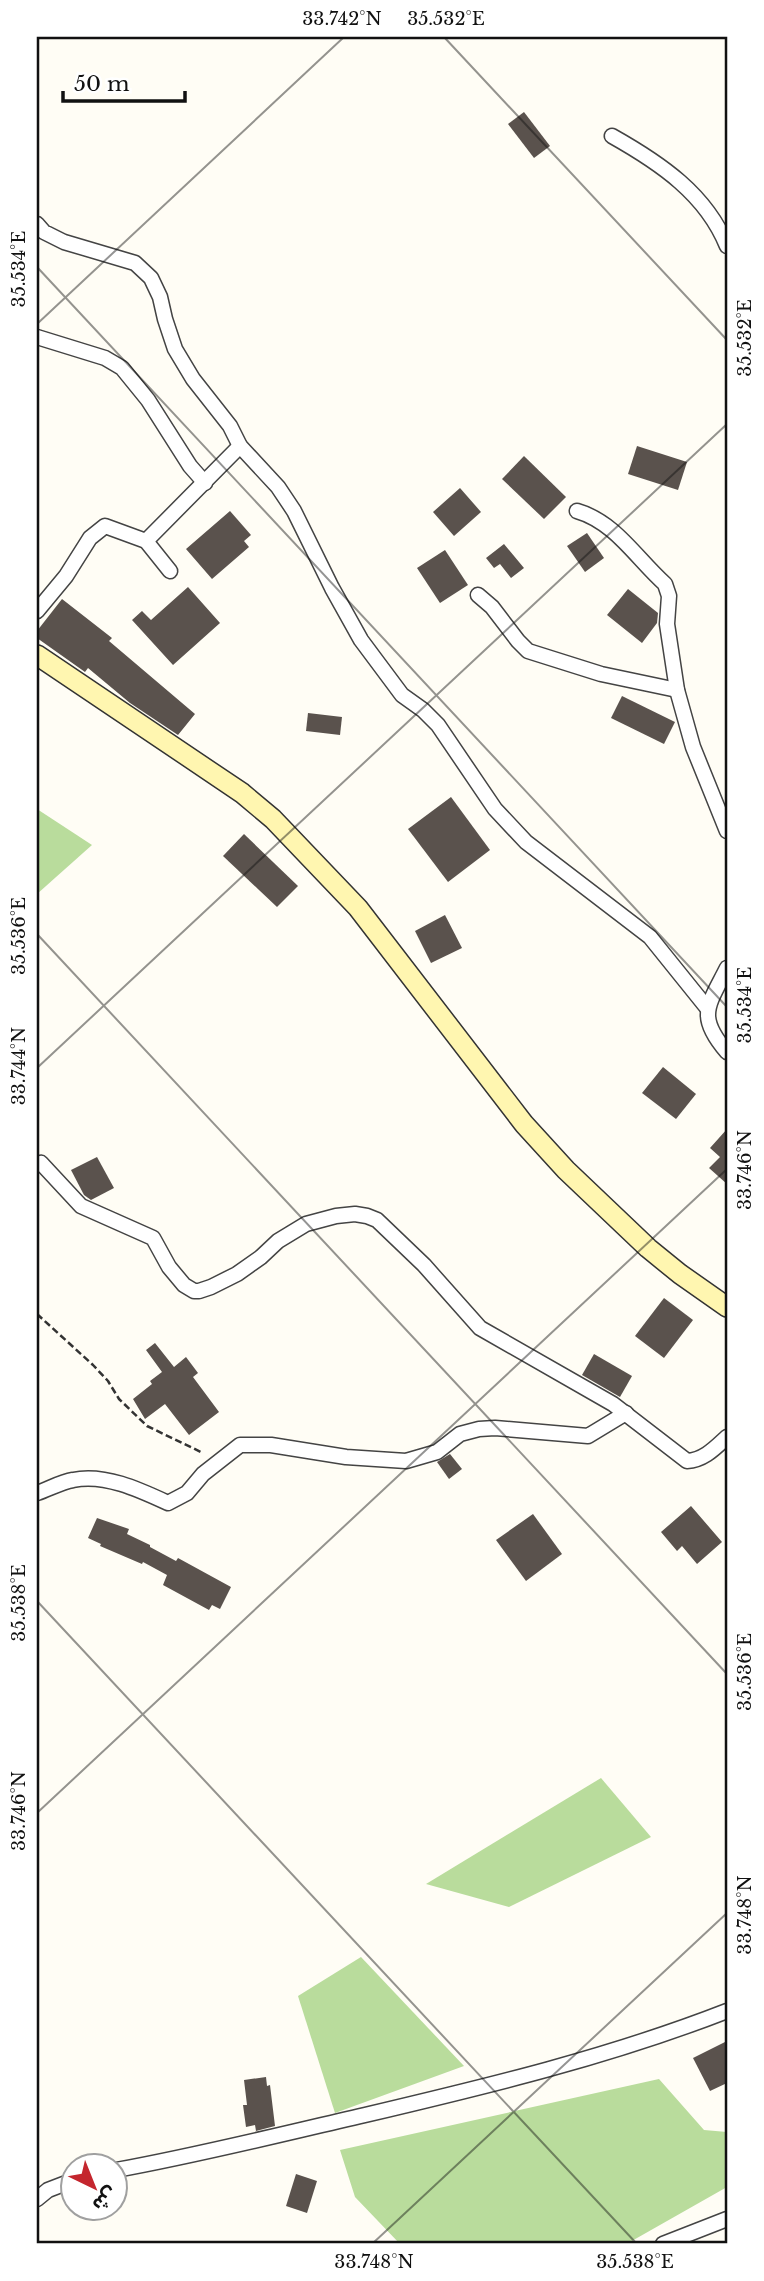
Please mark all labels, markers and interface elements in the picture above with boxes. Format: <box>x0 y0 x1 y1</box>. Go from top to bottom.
text: 33.742°N <box>302 8 382 30</box>
text: 35.532°E <box>407 8 485 30</box>
scale bar <box>63 60 186 104</box>
text: 50 m <box>74 71 130 97</box>
text: 35.534°E <box>8 231 30 307</box>
text: 35.532°E <box>734 299 756 377</box>
text: 35.536°E <box>8 897 30 975</box>
text: 35.534°E <box>734 967 756 1043</box>
text: 33.744°N <box>8 1027 30 1105</box>
text: 33.746°N <box>734 1130 756 1210</box>
text: 35.538°E <box>8 1564 30 1642</box>
text: 35.536°E <box>734 1633 756 1711</box>
text: 33.746°N <box>8 1771 30 1851</box>
text: 33.748°N <box>734 1875 756 1955</box>
north arrow <box>60 2152 130 2222</box>
text: ش <box>88 2182 123 2216</box>
text: 33.748°N <box>334 2251 414 2273</box>
text: 35.538°E <box>596 2251 674 2273</box>

